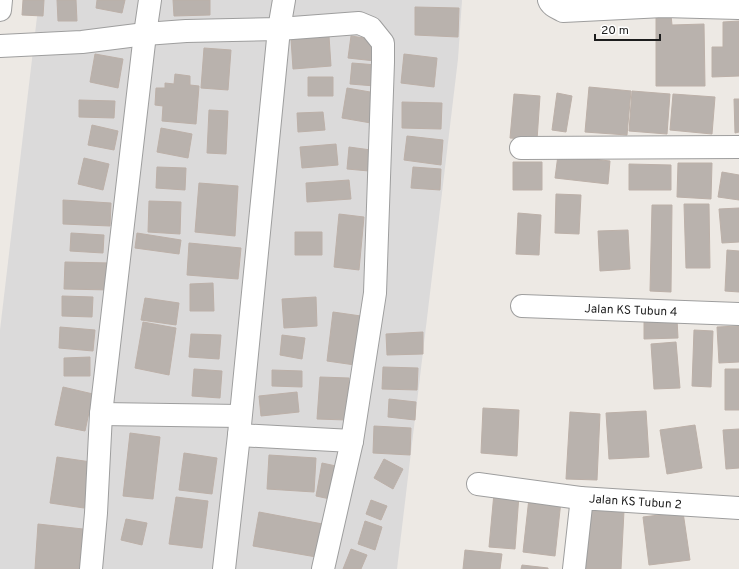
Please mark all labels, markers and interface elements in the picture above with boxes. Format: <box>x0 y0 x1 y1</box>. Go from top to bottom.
scale bar <box>595 16 660 42</box>
text: 20 m <box>601 23 629 39</box>
street label: Jalan KS Tubun 4 <box>584 301 678 321</box>
street label: Jalan KS Tubun 2 <box>588 492 682 513</box>

